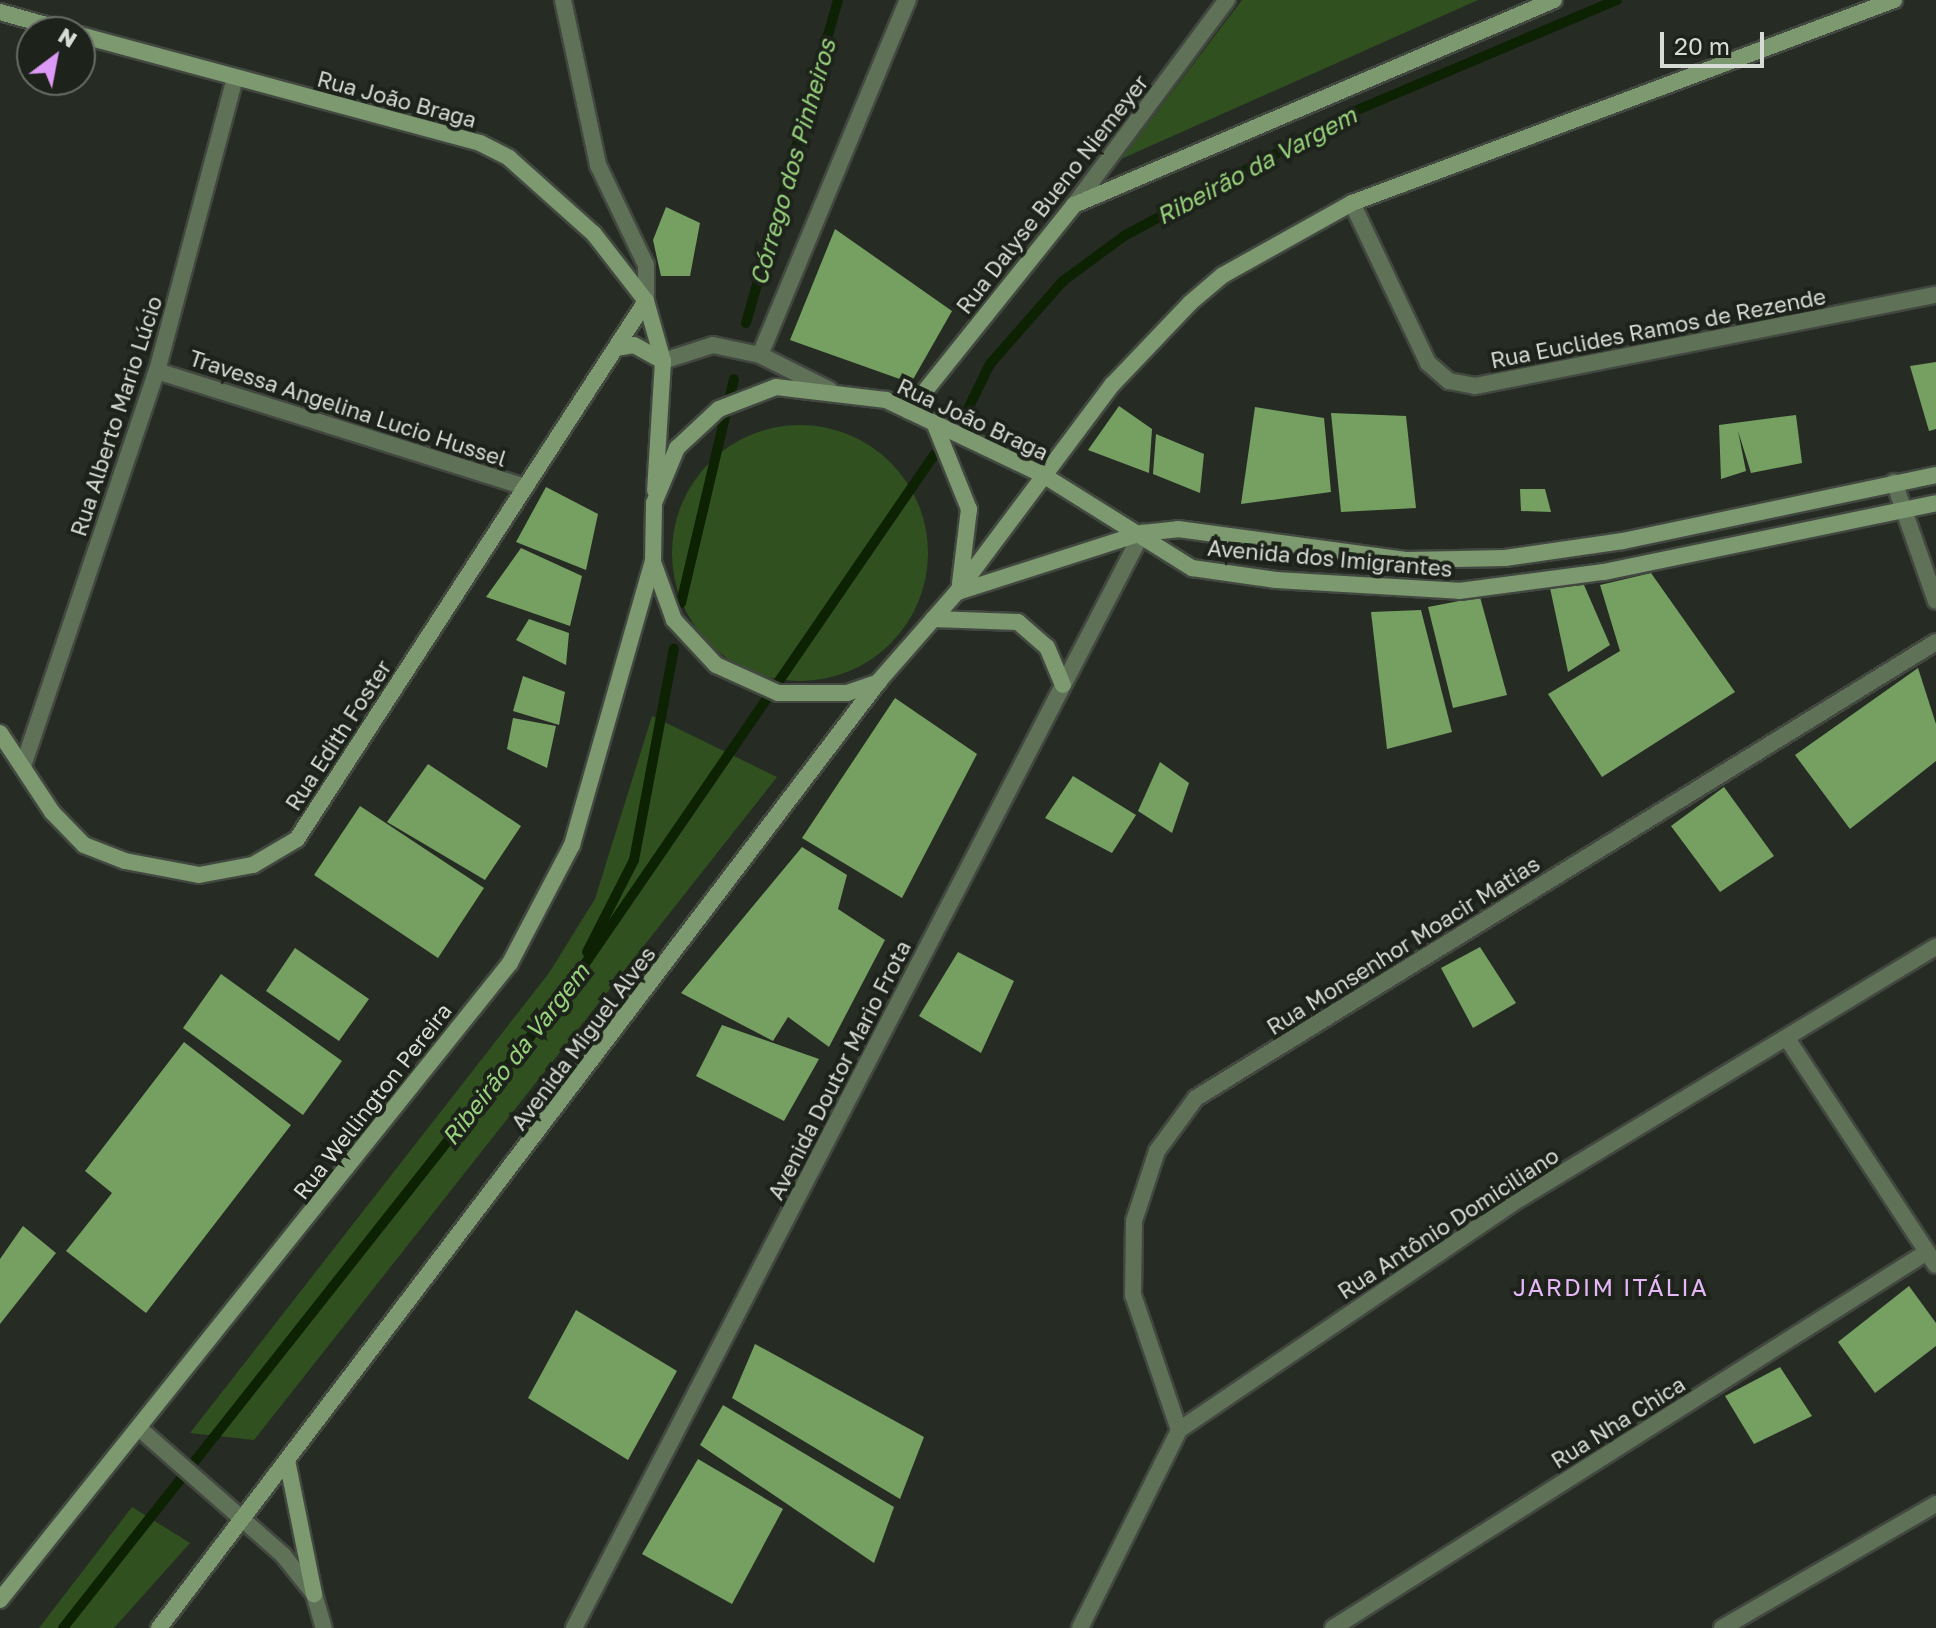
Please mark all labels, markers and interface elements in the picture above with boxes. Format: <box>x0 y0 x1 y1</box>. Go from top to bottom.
north arrow <box>16 16 96 96</box>
scale bar <box>1664 16 1768 66</box>
text: N <box>54 21 82 53</box>
text: 20 m <box>1674 31 1730 60</box>
water label: Córrego dos Pinheiros <box>743 36 841 288</box>
street label: Rua João Braga <box>314 65 480 133</box>
street label: Rua Dalyse Bueno Niemeyer <box>951 69 1153 319</box>
water label: Ribeirão da Vargem <box>1151 100 1361 230</box>
street label: Rua Euclides Ramos de Rezende <box>1488 283 1828 373</box>
street label: Rua Alberto Mario Lúcio <box>65 293 167 539</box>
street label: Travessa Angelina Lucio Hussel <box>186 344 510 472</box>
street label: Rua João Braga <box>893 372 1053 466</box>
street label: Avenida dos Imigrantes <box>1206 534 1454 582</box>
street label: Rua Edith Foster <box>280 655 396 815</box>
street label: Rua Monsenhor Moacir Matias <box>1262 850 1544 1040</box>
street label: Avenida Doutor Mario Frota <box>762 936 916 1204</box>
street label: Avenida Miguel Alves <box>505 941 661 1135</box>
water label: Ribeirão da Vargem <box>435 957 595 1151</box>
street label: Rua Wellington Pereira <box>287 998 457 1204</box>
street label: Rua Antônio Domiciliano <box>1333 1142 1563 1304</box>
district label: JARDIM ITÁLIA <box>1513 1273 1709 1301</box>
street label: Rua Nha Chica <box>1546 1370 1690 1474</box>

